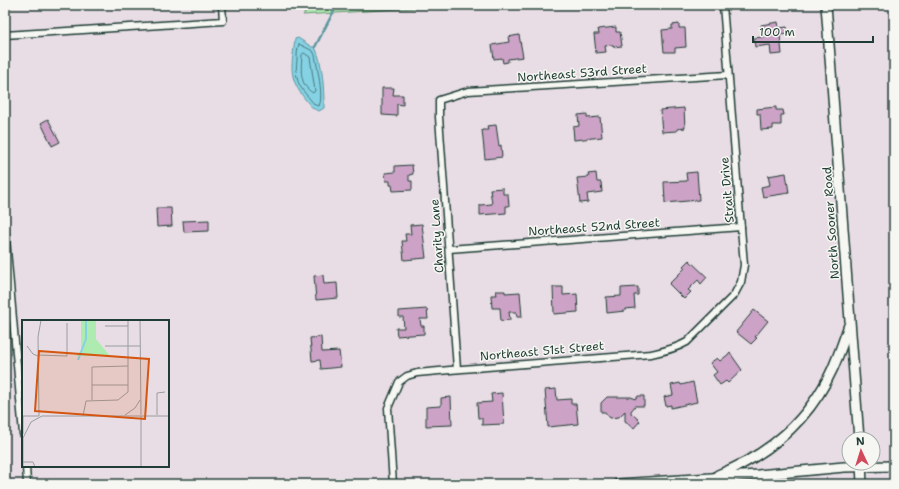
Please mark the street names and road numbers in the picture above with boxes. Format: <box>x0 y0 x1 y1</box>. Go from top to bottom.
street label: Northeast 53rd Street <box>517 60 647 86</box>
street label: Strait Drive <box>716 156 738 224</box>
street label: North Sooner Road <box>819 166 843 280</box>
street label: Charity Lane <box>426 198 448 274</box>
street label: Northeast 52nd Street <box>528 214 660 240</box>
street label: Northeast 51st Street <box>479 338 605 364</box>

